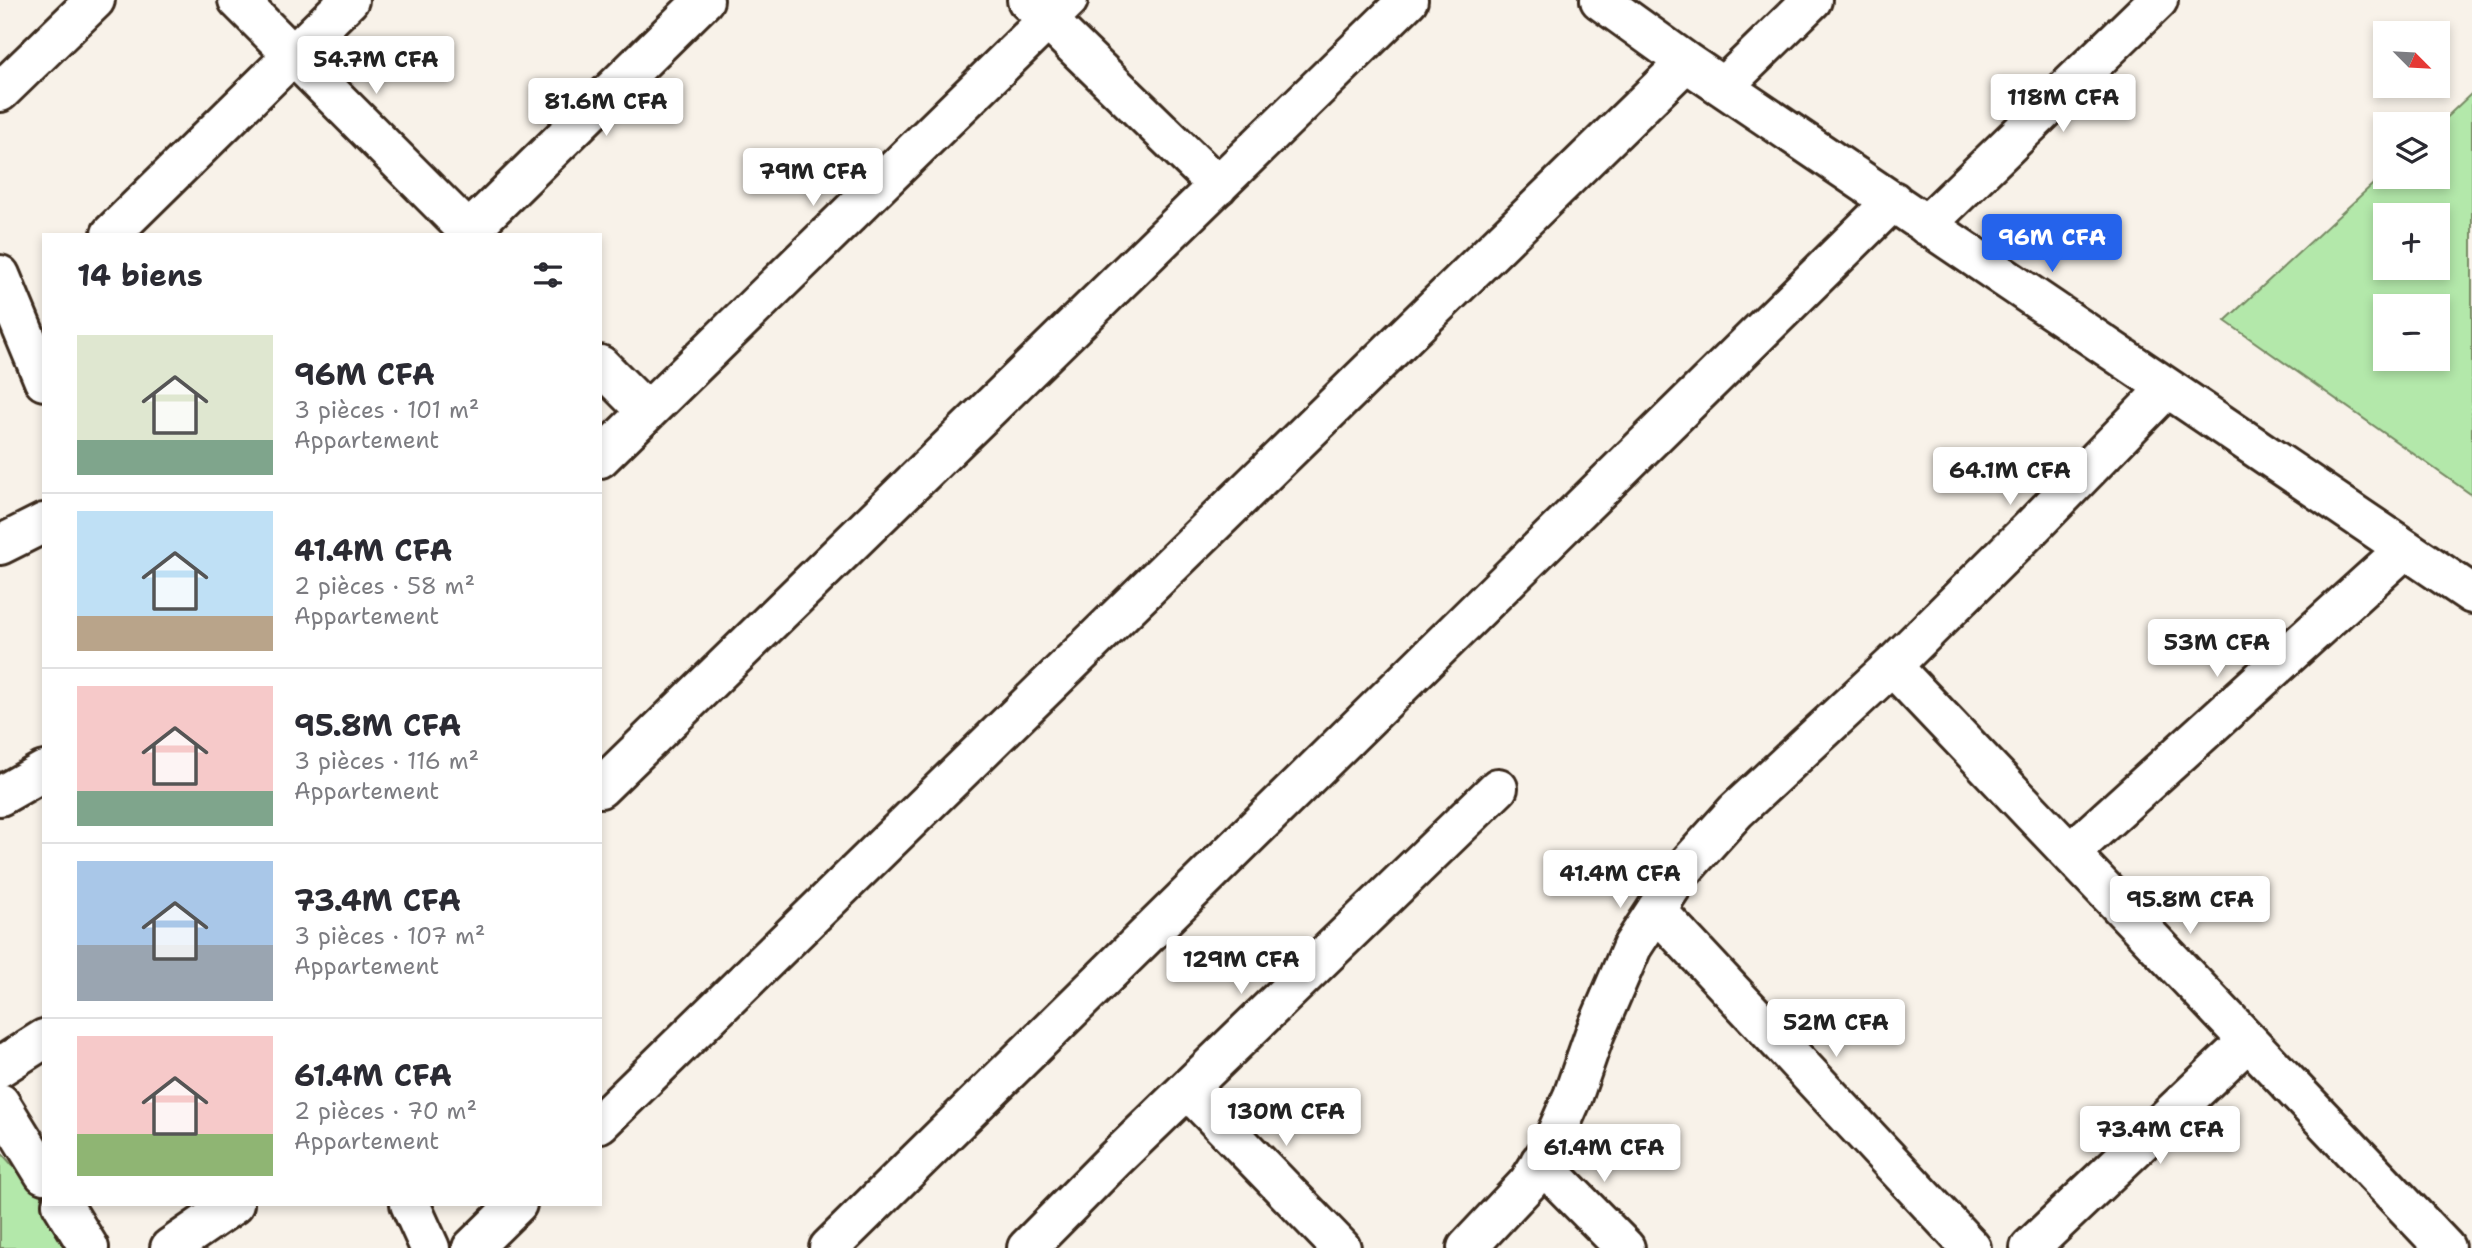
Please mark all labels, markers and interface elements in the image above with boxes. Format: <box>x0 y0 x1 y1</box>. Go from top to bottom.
north arrow <box>2373 21 2450 98</box>
map controls <box>2373 21 2450 371</box>
pin: 54.7M CFA <box>296 36 456 96</box>
text: 54.7M CFA <box>313 44 439 74</box>
pin: 118M CFA <box>1991 74 2135 134</box>
pin: 81.6M CFA <box>526 78 686 138</box>
text: 118M CFA <box>2007 82 2119 112</box>
text: 81.6M CFA <box>544 86 668 116</box>
button: layers <box>2373 112 2450 189</box>
pin: 79M CFA <box>748 148 878 208</box>
text: 79M CFA <box>759 156 867 186</box>
button: + <box>2373 203 2450 280</box>
pin: 96M CFA <box>1987 215 2117 274</box>
text: 96M CFA <box>1998 222 2106 252</box>
text: 14 biens <box>77 255 203 296</box>
icon: filters <box>529 256 567 294</box>
button: − <box>2373 294 2450 371</box>
text: 96M CFA <box>294 354 435 395</box>
icon: home <box>133 363 217 447</box>
text: 3 pièces · 101 m² <box>294 395 479 425</box>
text: Appartement <box>294 425 439 455</box>
pin: 64.1M CFA <box>1930 448 2090 507</box>
text: 64.1M CFA <box>1949 455 2071 485</box>
text: 41.4M CFA <box>294 530 453 571</box>
icon: home <box>133 539 217 623</box>
text: 2 pièces · 58 m² <box>294 571 475 601</box>
text: Appartement <box>294 601 439 631</box>
pin: 53M CFA <box>2152 620 2282 679</box>
text: 53M CFA <box>2164 627 2270 657</box>
text: 95.8M CFA <box>294 705 461 746</box>
icon: home <box>133 714 217 798</box>
text: 3 pièces · 116 m² <box>294 746 479 776</box>
text: Appartement <box>294 776 439 806</box>
pin: 41.4M CFA <box>1540 850 1700 910</box>
text: 41.4M CFA <box>1559 858 1681 888</box>
pin: 95.8M CFA <box>2110 876 2270 936</box>
text: 73.4M CFA <box>294 880 461 921</box>
text: 95.8M CFA <box>2126 884 2254 914</box>
icon: home <box>133 889 217 973</box>
text: 3 pièces · 107 m² <box>294 921 485 951</box>
pin: 129M CFA <box>1169 936 1313 996</box>
text: 129M CFA <box>1182 944 1300 974</box>
text: Appartement <box>294 951 439 981</box>
pin: 52M CFA <box>1771 1000 1901 1059</box>
text: 52M CFA <box>1783 1007 1889 1037</box>
text: 61.4M CFA <box>294 1055 452 1096</box>
icon: home <box>133 1064 217 1148</box>
pin: 130M CFA <box>1214 1088 1358 1148</box>
text: 2 pièces · 70 m² <box>294 1096 477 1126</box>
text: 130M CFA <box>1227 1096 1345 1126</box>
pin: 73.4M CFA <box>2080 1106 2240 1166</box>
text: 73.4M CFA <box>2096 1114 2224 1144</box>
pin: 61.4M CFA <box>1524 1124 1684 1184</box>
text: Appartement <box>294 1126 439 1156</box>
text: 61.4M CFA <box>1543 1132 1665 1162</box>

